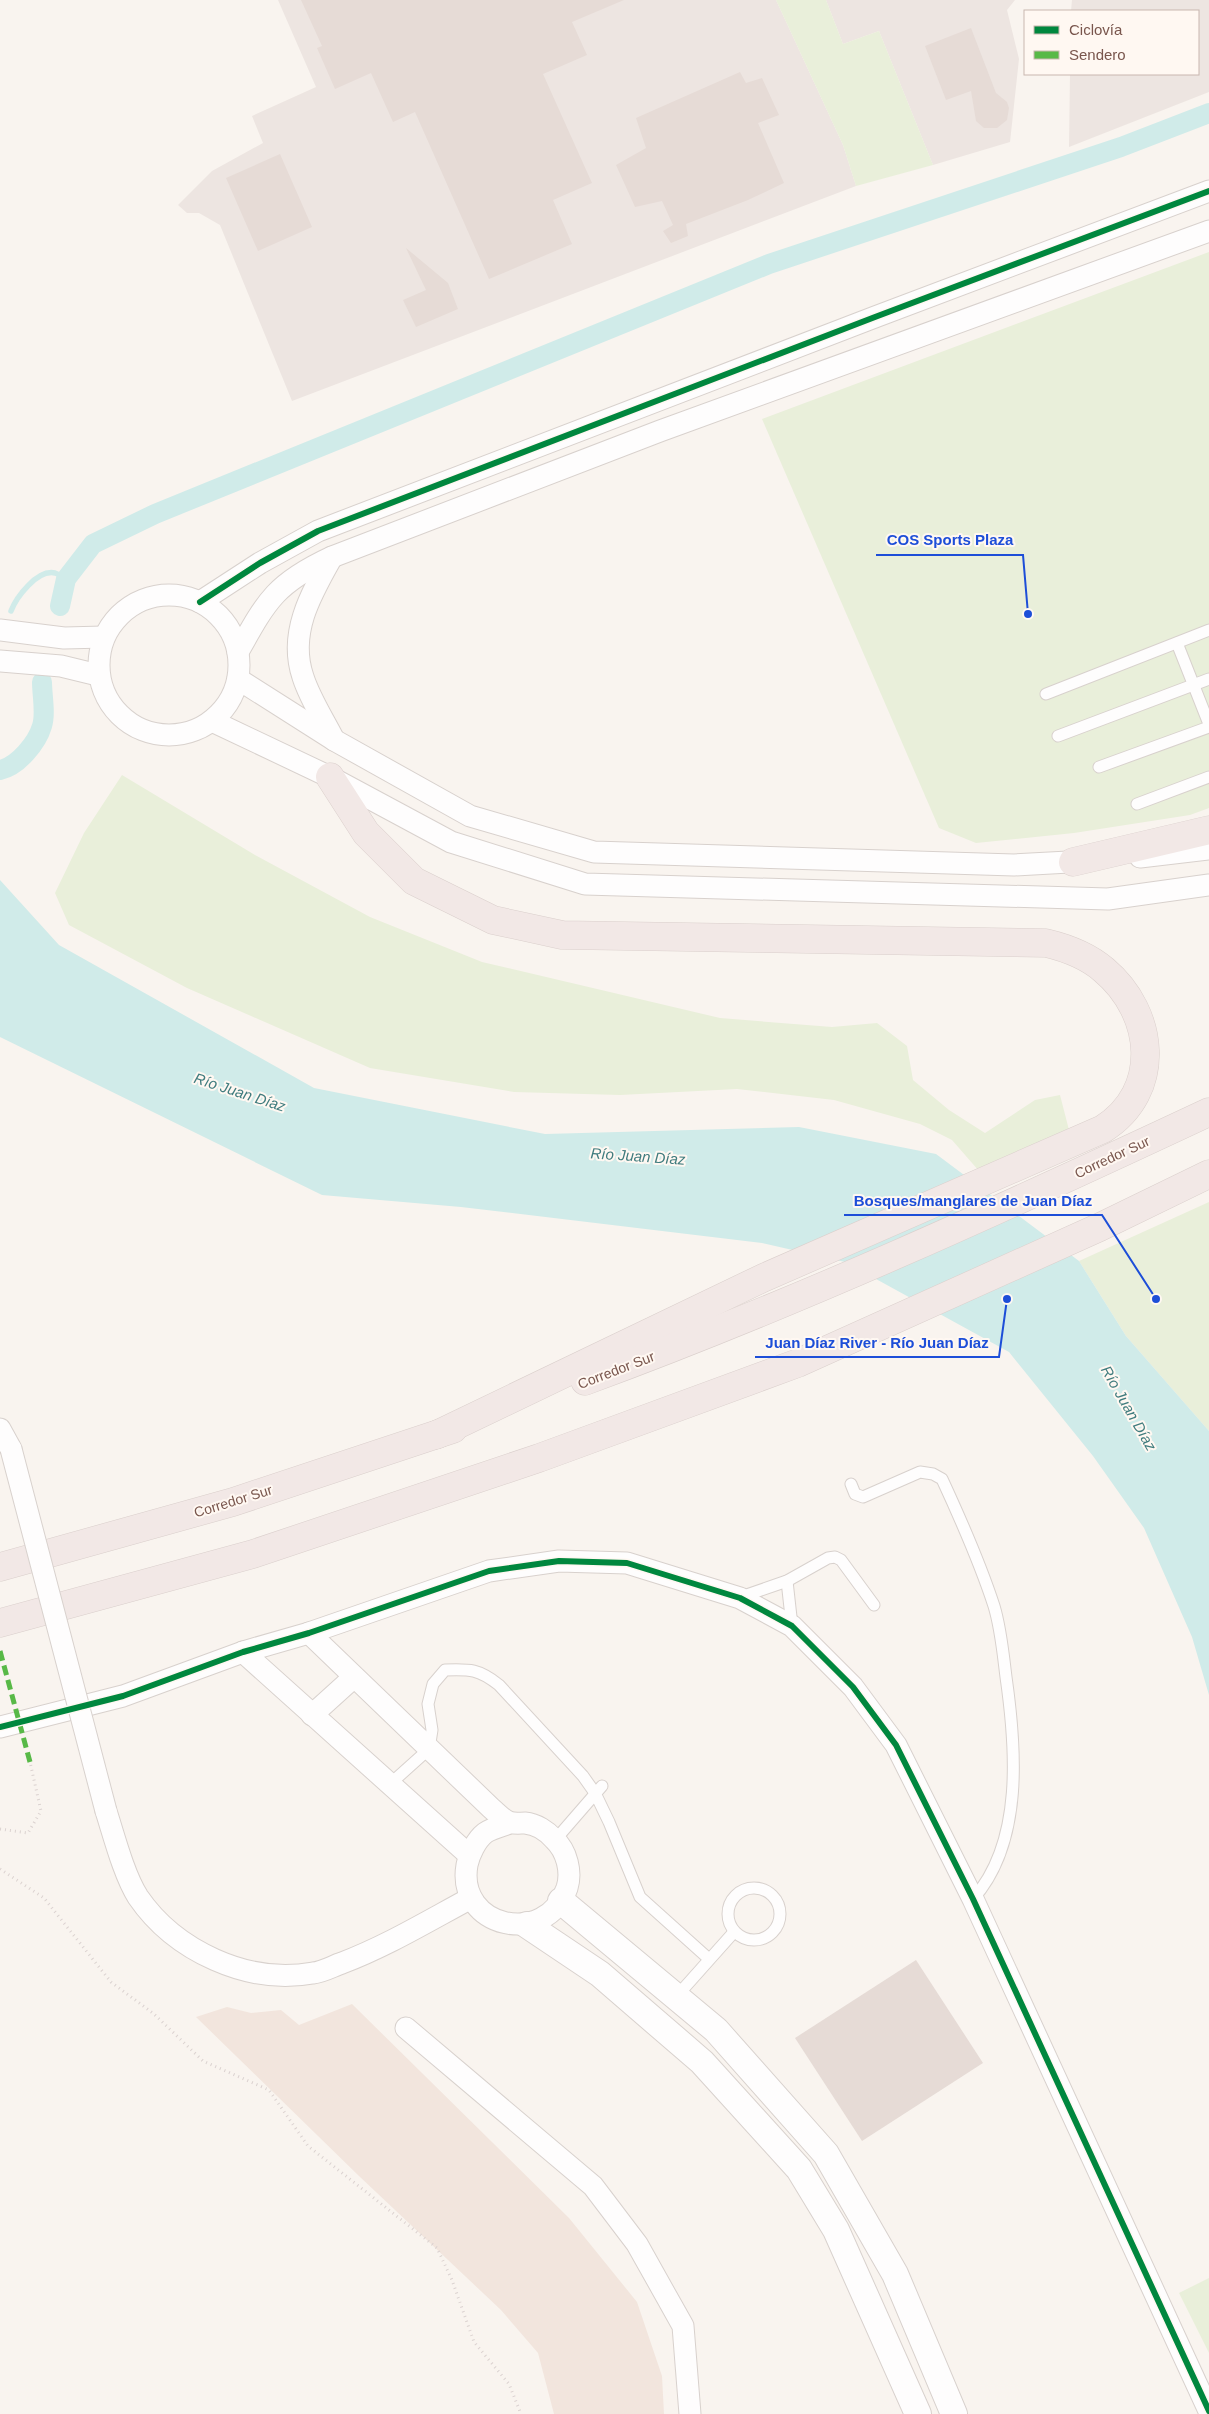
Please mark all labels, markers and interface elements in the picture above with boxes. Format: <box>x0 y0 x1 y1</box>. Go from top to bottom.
legend <box>1024 10 1199 75</box>
text: Ciclovía <box>1069 21 1123 38</box>
text: Sendero <box>1069 46 1126 63</box>
callout: COS Sports Plaza <box>876 525 1023 555</box>
text: COS Sports Plaza <box>887 531 1014 548</box>
water label: Río Juan Díaz <box>192 1069 288 1115</box>
street label: Corredor Sur <box>1072 1133 1152 1181</box>
water label: Río Juan Díaz <box>590 1144 686 1168</box>
callout: Bosques/manglares de Juan Díaz <box>844 1185 1102 1215</box>
text: Bosques/manglares de Juan Díaz <box>854 1192 1092 1209</box>
callout: Juan Díaz River - Río Juan Díaz <box>755 1327 999 1357</box>
text: Juan Díaz River - Río Juan Díaz <box>765 1334 989 1351</box>
street label: Corredor Sur <box>575 1348 657 1392</box>
water label: Río Juan Díaz <box>1098 1363 1160 1454</box>
street label: Corredor Sur <box>192 1481 274 1520</box>

